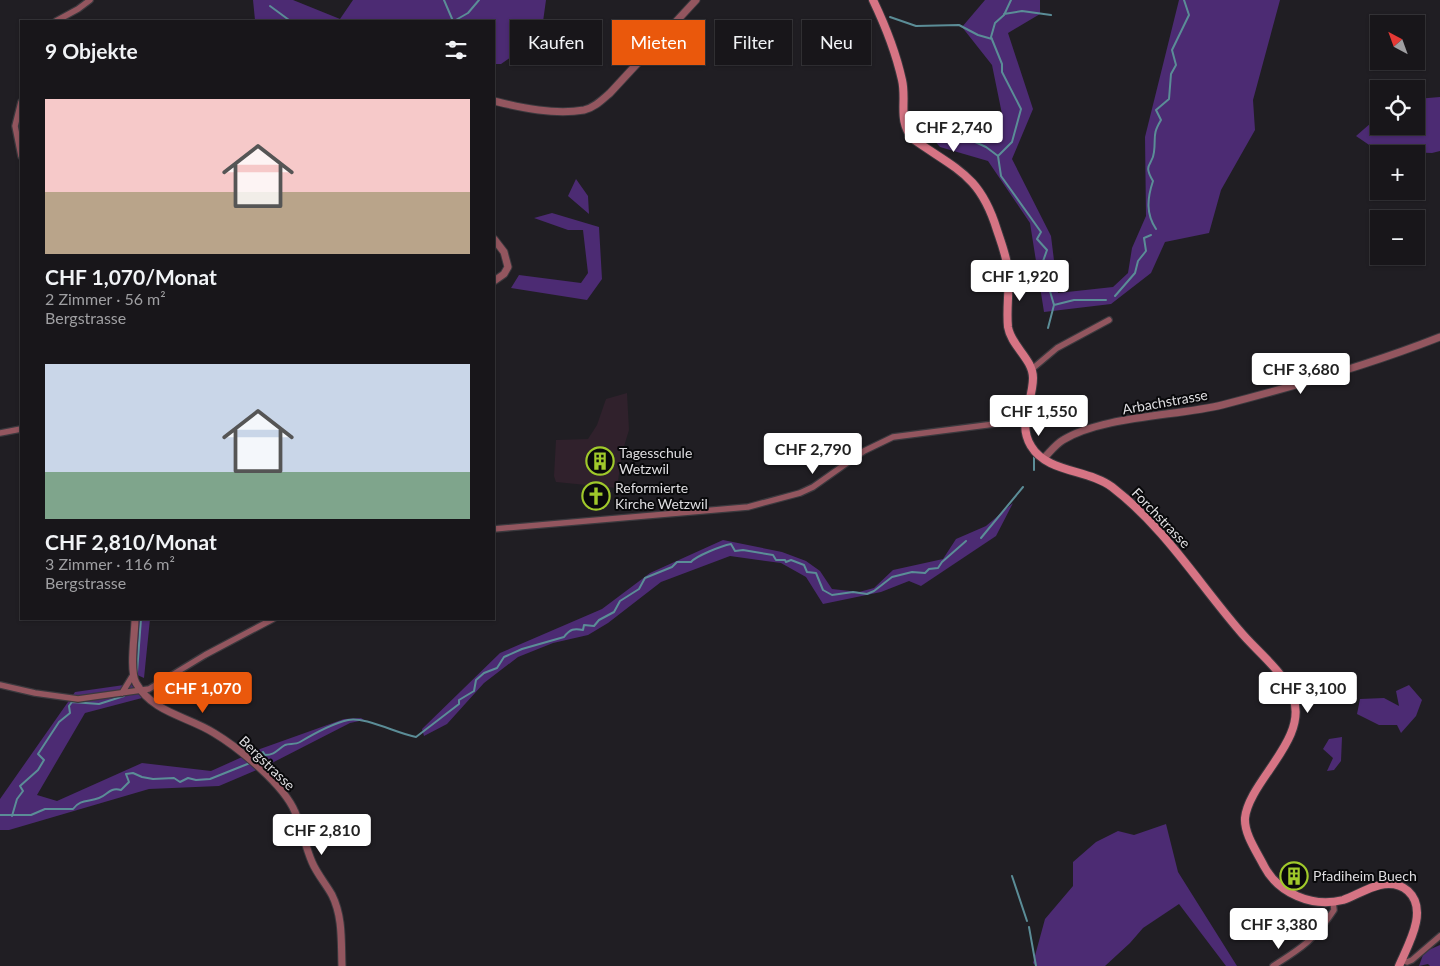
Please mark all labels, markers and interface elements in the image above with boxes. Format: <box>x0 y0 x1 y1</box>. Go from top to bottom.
north arrow <box>1370 15 1425 70</box>
map controls <box>1370 15 1425 265</box>
chip: Kaufen <box>510 20 602 65</box>
chip: Mieten <box>612 20 705 65</box>
chip: Filter <box>715 20 792 65</box>
chip: Neu <box>802 20 871 65</box>
icon: filters <box>442 36 470 64</box>
text: 9 Objekte <box>45 38 138 63</box>
button: locate <box>1370 80 1425 135</box>
pin: CHF 2,740 <box>897 110 1011 153</box>
text: CHF 2,740 <box>916 117 992 136</box>
icon: home <box>213 131 303 221</box>
button: + <box>1370 145 1425 200</box>
button: − <box>1370 210 1425 265</box>
pin: CHF 1,920 <box>963 260 1077 302</box>
text: CHF 1,070/Monat <box>45 264 217 289</box>
text: CHF 1,920 <box>982 266 1058 285</box>
text: 2 Zimmer · 56 m² <box>45 289 166 308</box>
text: Bergstrasse <box>45 308 126 327</box>
pin: CHF 3,680 <box>1244 352 1358 395</box>
text: CHF 3,680 <box>1263 359 1339 378</box>
street label: Arbachstrasse <box>1121 386 1209 417</box>
pin: CHF 1,550 <box>982 394 1096 437</box>
icon: home <box>213 396 303 486</box>
text: CHF 1,550 <box>1001 401 1077 420</box>
pin: CHF 2,790 <box>756 432 870 475</box>
text: CHF 2,790 <box>775 439 851 458</box>
place label: Tagesschule Wetzwil <box>619 444 692 477</box>
building icon: Tagesschule Wetzwil <box>585 446 615 476</box>
place label: Reformierte Kirche Wetzwil <box>615 479 708 512</box>
church icon: Reformierte Kirche Wetzwil <box>581 481 611 511</box>
street label: Forchstrasse <box>1128 484 1194 551</box>
text: CHF 2,810/Monat <box>45 529 217 554</box>
text: 3 Zimmer · 116 m² <box>45 554 175 573</box>
text: Bergstrasse <box>45 573 126 592</box>
pin: CHF 1,070 <box>146 672 260 714</box>
pin: CHF 3,100 <box>1251 672 1365 714</box>
text: CHF 1,070 <box>165 678 241 697</box>
text: CHF 3,100 <box>1270 678 1346 697</box>
street label: Bergstrasse <box>236 732 299 793</box>
pin: CHF 2,810 <box>265 814 379 856</box>
text: CHF 2,810 <box>284 820 360 839</box>
building icon: Pfadiheim Buech <box>1279 861 1309 891</box>
place label: Pfadiheim Buech <box>1313 867 1417 884</box>
pin: CHF 3,380 <box>1222 908 1336 950</box>
text: CHF 3,380 <box>1241 914 1317 933</box>

